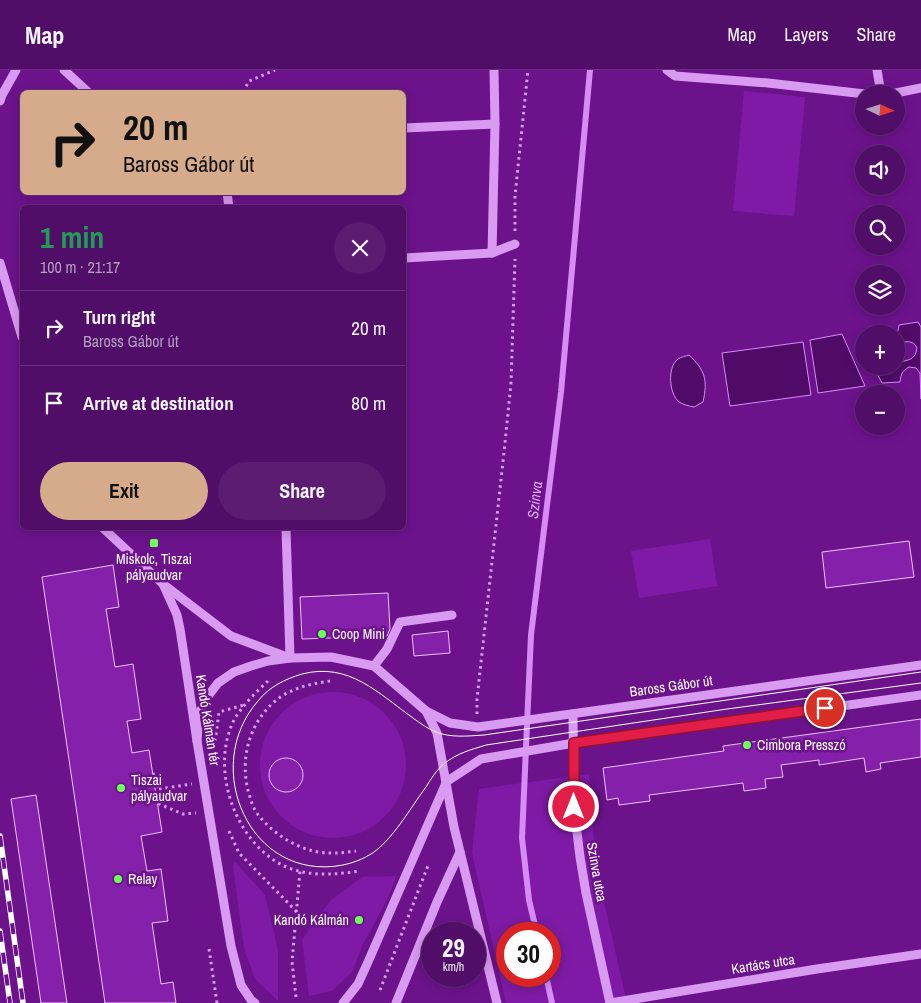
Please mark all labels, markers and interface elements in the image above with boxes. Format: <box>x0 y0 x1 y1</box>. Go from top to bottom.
text: Map <box>25 19 64 51</box>
text: Map <box>728 22 756 47</box>
text: Layers <box>784 22 829 47</box>
text: Share <box>857 22 896 47</box>
north arrow <box>855 85 905 135</box>
map controls <box>855 85 905 435</box>
text: 20 m <box>123 104 188 151</box>
icon: right <box>40 110 105 175</box>
button: sound <box>855 145 905 195</box>
text: Baross Gábor út <box>123 149 254 179</box>
button: search <box>855 205 905 255</box>
text: 1 min <box>40 217 104 257</box>
button: close <box>334 222 386 274</box>
text: 100 m · 21:17 <box>40 256 120 278</box>
button: layers <box>855 265 905 315</box>
text: Turn right <box>83 304 155 330</box>
icon: right <box>40 314 68 342</box>
text: 20 m <box>351 315 386 341</box>
button: + <box>855 325 905 375</box>
text: Baross Gábor út <box>83 330 179 352</box>
button: − <box>855 385 905 435</box>
icon: arrive <box>40 389 68 417</box>
text: Arrive at destination <box>83 390 234 416</box>
text: 80 m <box>351 390 386 416</box>
button: Exit <box>40 462 208 520</box>
button: Share <box>218 462 386 520</box>
water label: Szinva <box>522 480 547 520</box>
marker: Miskolc, Tiszai pályaudvar <box>148 537 160 549</box>
place label: Miskolc, Tiszai pályaudvar <box>116 550 192 584</box>
place label: Coop Mini <box>332 625 385 643</box>
marker: Coop Mini <box>316 628 328 640</box>
street label: Baross Gábor út <box>628 671 714 701</box>
street label: Kandó Kálmán tér <box>192 673 224 767</box>
pin <box>804 687 846 729</box>
icon: arrive <box>811 694 839 722</box>
place label: Cimbora Presszó <box>757 736 846 754</box>
marker: Cimbora Presszó <box>741 739 753 751</box>
place label: Tiszai pályaudvar <box>131 771 187 805</box>
position arrow <box>547 780 599 832</box>
marker: Tiszai pályaudvar <box>115 782 127 794</box>
street label: Szinva utca <box>583 841 611 904</box>
place label: Relay <box>128 870 158 888</box>
marker: Relay <box>112 873 124 885</box>
place label: Kandó Kálmán <box>274 911 349 929</box>
marker: Kandó Kálmán <box>353 914 365 926</box>
speed limit sign: 30 <box>496 922 561 987</box>
text: 29 <box>442 931 465 965</box>
street label: Kartács utca <box>730 950 797 978</box>
text: km/h <box>443 959 464 975</box>

